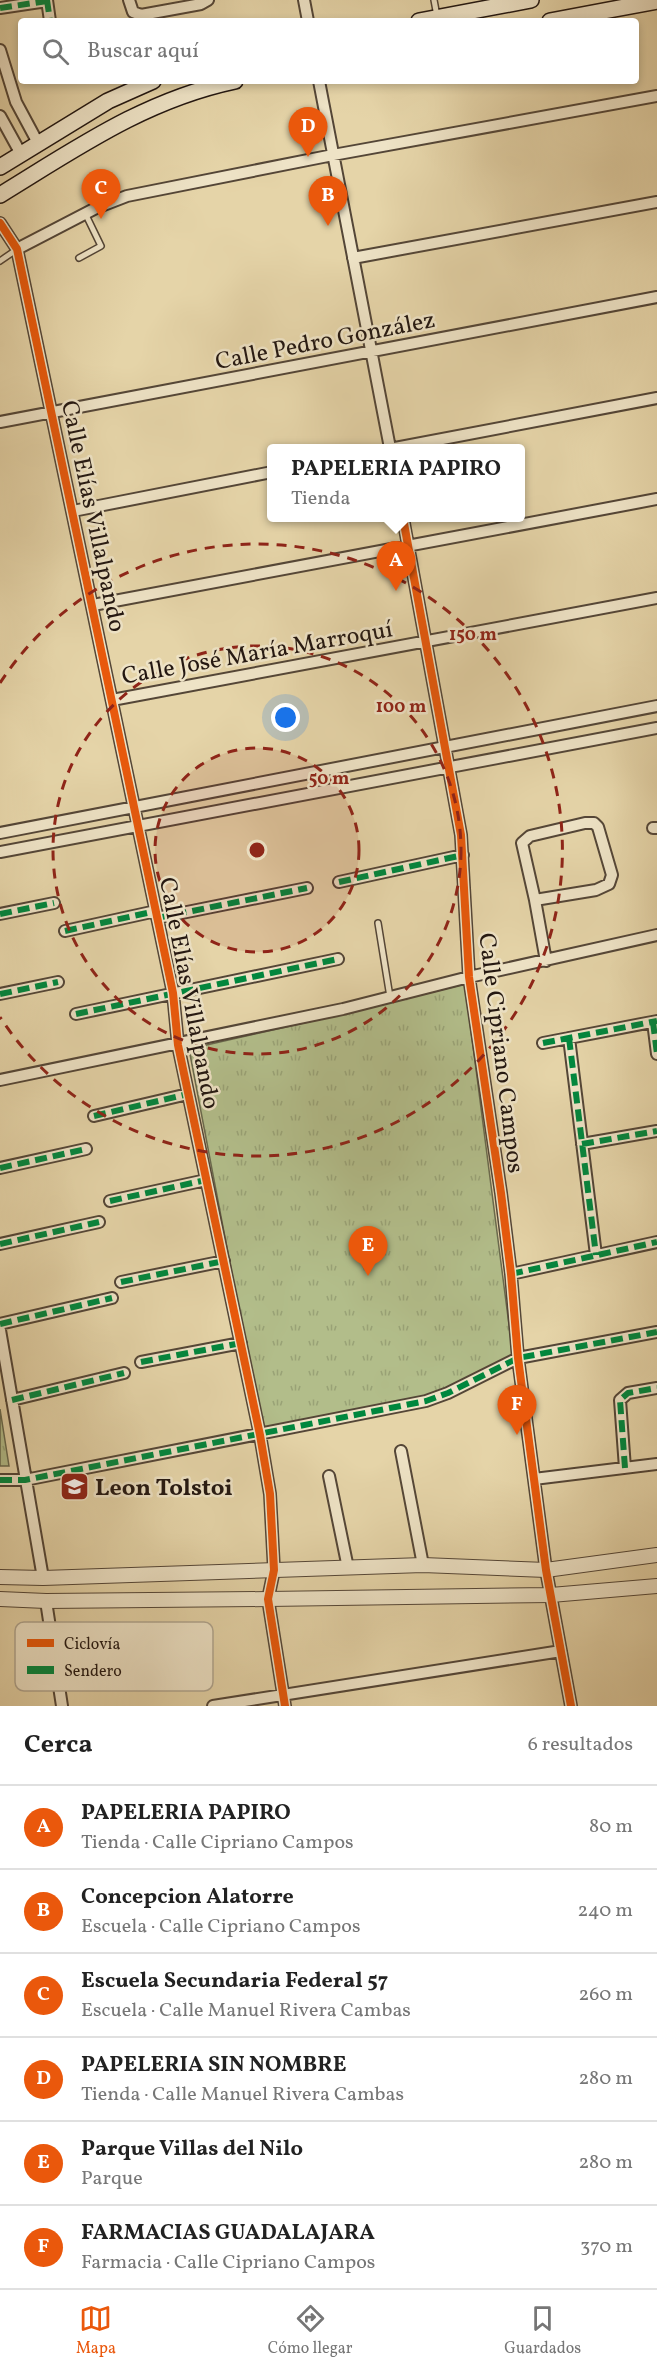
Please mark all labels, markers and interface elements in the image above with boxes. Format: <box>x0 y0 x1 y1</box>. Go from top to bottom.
search box <box>18 18 639 84</box>
icon: search <box>39 35 72 68</box>
text: Buscar aquí <box>87 36 199 67</box>
pin: D <box>288 108 328 157</box>
pin: C <box>82 170 120 219</box>
pin: B <box>308 176 348 226</box>
street label: Calle Pedro González <box>213 304 438 380</box>
street label: Calle Elías Villalpando <box>51 398 133 635</box>
popup <box>267 444 525 522</box>
text: PAPELERIA PAPIRO <box>291 454 501 485</box>
text: Tienda <box>291 485 351 513</box>
pin: A <box>376 542 416 591</box>
street label: Calle José María Marroquí <box>119 613 396 695</box>
text: 150 m <box>449 623 497 648</box>
text: 100 m <box>376 695 426 720</box>
your location <box>271 703 300 732</box>
text: 50 m <box>309 767 349 792</box>
centre of rings <box>247 840 267 860</box>
street label: Calle Elías Villalpando <box>149 875 227 1112</box>
street label: Calle Cipriano Campos <box>468 931 532 1175</box>
pin: E <box>348 1226 388 1276</box>
pin: F <box>498 1386 536 1435</box>
school or university icon: Leon Tolstoi <box>58 1471 90 1503</box>
place label: Leon Tolstoi <box>95 1472 233 1506</box>
legend <box>15 1622 213 1691</box>
text: Ciclovía <box>64 1634 120 1656</box>
text: Sendero <box>64 1661 122 1683</box>
text: Cerca <box>24 1727 93 1763</box>
text: 6 resultados <box>528 1731 633 1759</box>
text: PAPELERIA PAPIRO <box>81 1798 291 1829</box>
text: A <box>36 1813 51 1841</box>
text: 80 m <box>589 1813 633 1841</box>
text: Tienda · Calle Cipriano Campos <box>81 1829 354 1857</box>
text: Concepcion Alatorre <box>81 1882 294 1913</box>
text: B <box>37 1897 50 1925</box>
text: 240 m <box>578 1897 633 1925</box>
text: Escuela · Calle Cipriano Campos <box>81 1913 360 1941</box>
text: Escuela Secundaria Federal 57 <box>81 1966 388 1997</box>
text: C <box>37 1981 50 2009</box>
text: 260 m <box>578 1981 633 2009</box>
text: Escuela · Calle Manuel Rivera Cambas <box>81 1997 411 2025</box>
text: PAPELERIA SIN NOMBRE <box>81 2050 346 2081</box>
text: D <box>36 2065 51 2093</box>
text: 280 m <box>578 2065 633 2093</box>
text: Tienda · Calle Manuel Rivera Cambas <box>81 2081 404 2109</box>
text: Parque Villas del Nilo <box>81 2134 303 2165</box>
text: E <box>37 2149 50 2177</box>
text: 280 m <box>578 2149 633 2177</box>
text: Parque <box>81 2165 143 2193</box>
text: FARMACIAS GUADALAJARA <box>81 2218 375 2249</box>
text: F <box>38 2233 49 2261</box>
text: 370 m <box>580 2233 633 2261</box>
text: Farmacia · Calle Cipriano Campos <box>81 2249 375 2277</box>
tab: Mapa <box>76 2302 116 2360</box>
tab: Cómo llegar <box>268 2302 353 2360</box>
tab: Guardados <box>504 2302 581 2360</box>

